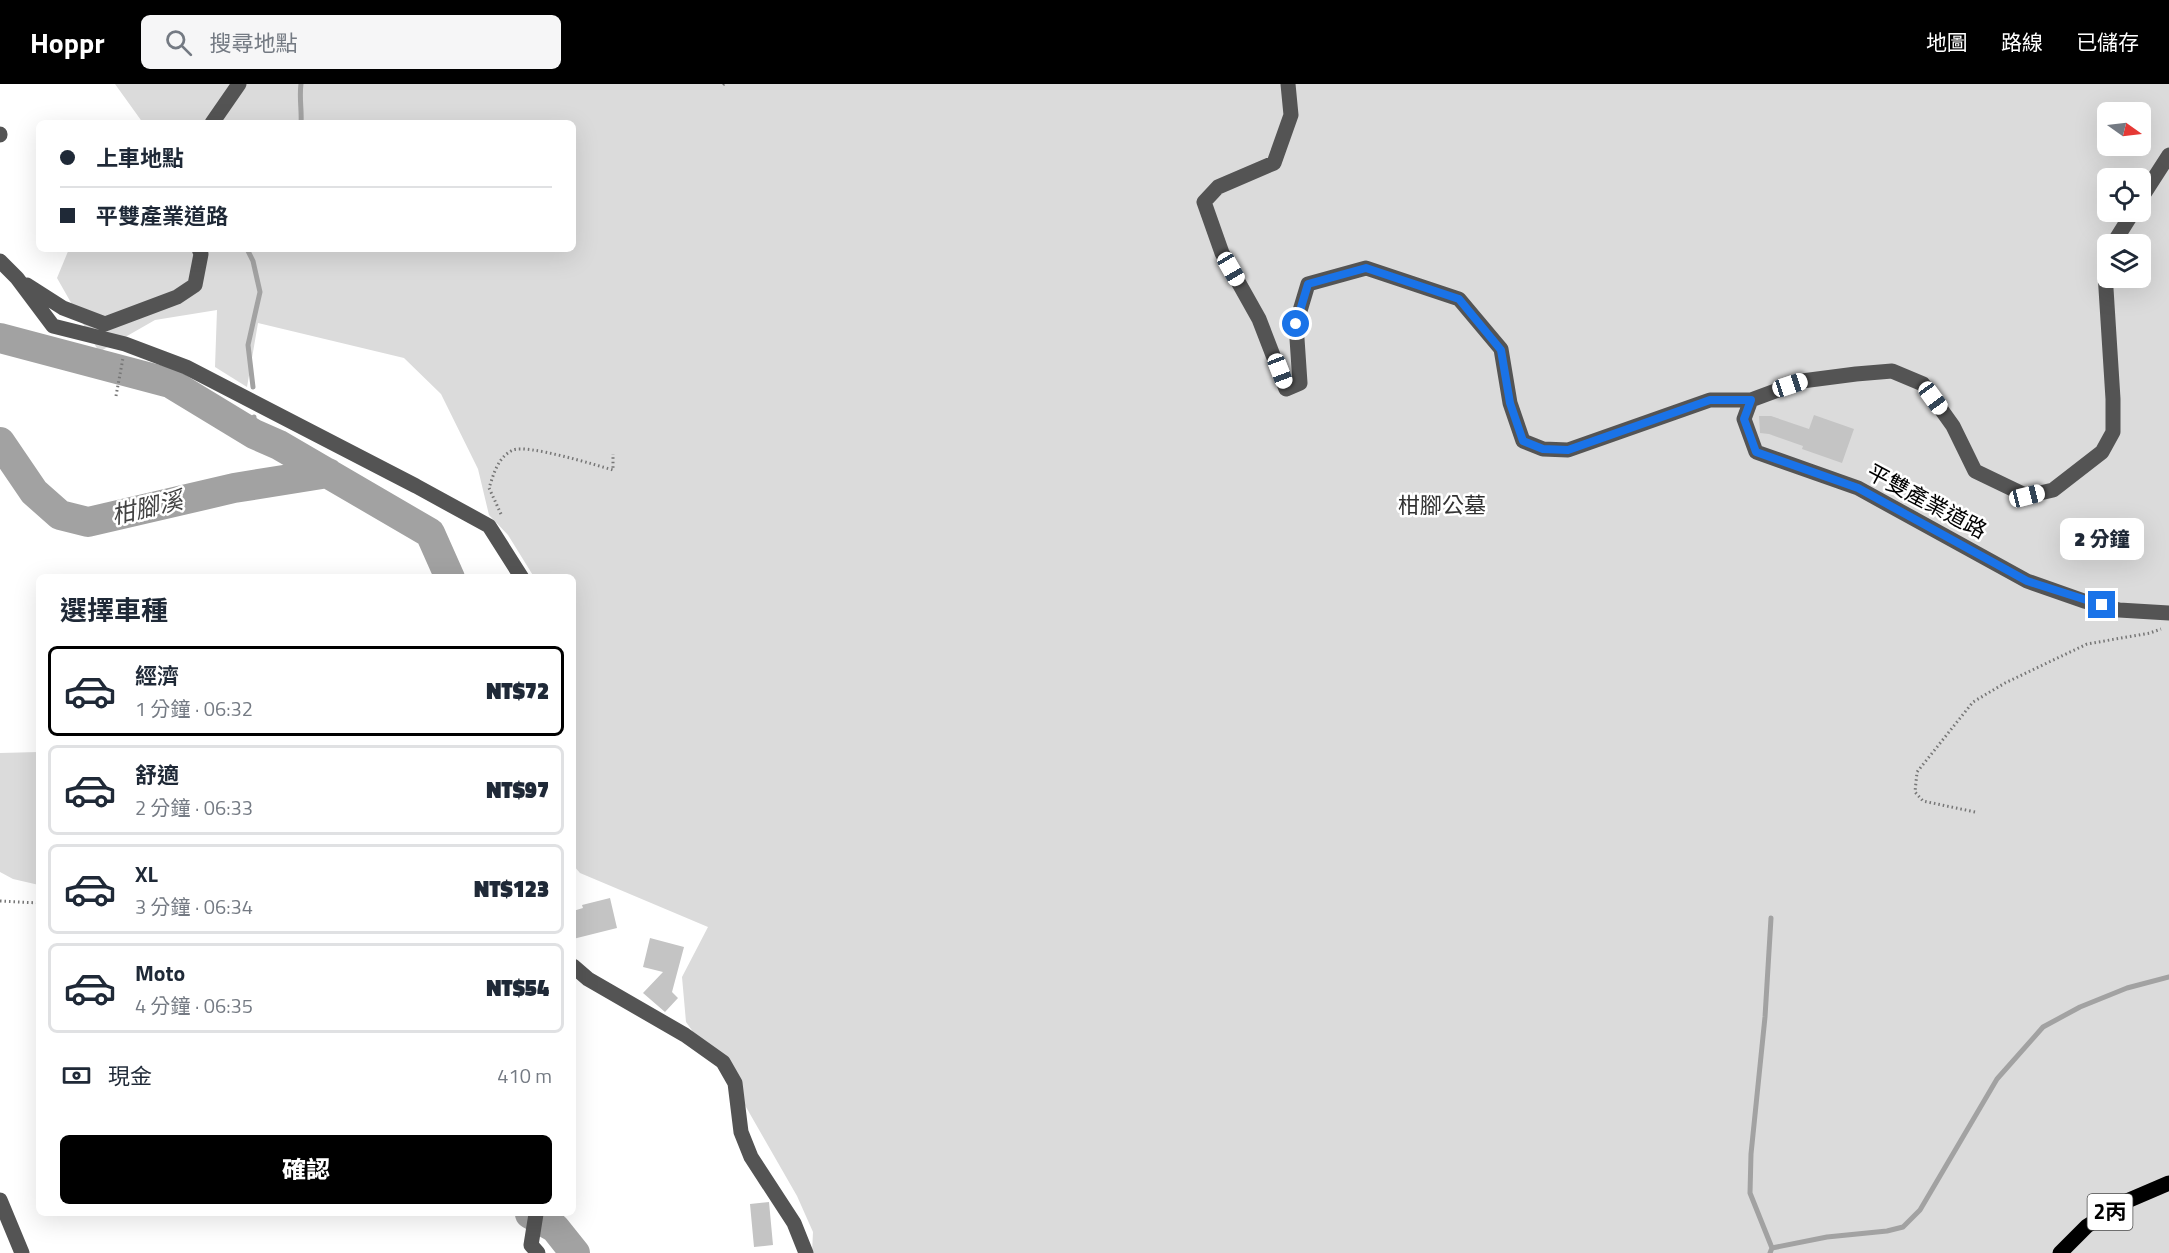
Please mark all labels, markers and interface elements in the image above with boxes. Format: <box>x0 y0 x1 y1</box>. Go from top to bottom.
search box <box>141 15 561 69</box>
text: Hoppr <box>30 21 105 64</box>
icon: search <box>162 26 195 59</box>
text: 搜尋地點 <box>210 26 298 60</box>
text: 地圖 <box>1926 26 1968 58</box>
text: 路線 <box>2001 26 2043 58</box>
text: 已儲存 <box>2076 26 2139 58</box>
north arrow <box>2097 102 2151 156</box>
map controls <box>2097 102 2151 288</box>
text: 上車地點 <box>96 141 184 175</box>
button: locate <box>2097 168 2151 222</box>
text: 平雙產業道路 <box>96 199 228 233</box>
button: layers <box>2097 234 2151 288</box>
car <box>1214 249 1248 289</box>
route start <box>1282 310 1309 337</box>
car <box>1265 351 1295 391</box>
car <box>1770 371 1810 399</box>
car <box>1915 378 1951 418</box>
street label: 平雙產業道路 <box>1861 455 1993 547</box>
water label: 柑腳溪 <box>108 481 189 533</box>
car <box>2007 483 2047 509</box>
park label: 柑腳公墓 <box>1398 488 1486 522</box>
callout: 2 分鐘 <box>2060 518 2144 560</box>
text: 2 分鐘 <box>2074 523 2130 554</box>
text: 選擇車種 <box>60 589 168 630</box>
route end <box>2088 591 2115 618</box>
text: 經濟 <box>135 659 179 693</box>
icon: car <box>63 664 117 718</box>
text: NT$72 <box>486 674 549 708</box>
text: 1 分鐘 · 06:32 <box>135 693 253 724</box>
text: 舒適 <box>135 758 179 792</box>
icon: car <box>63 763 117 817</box>
text: NT$97 <box>486 773 549 807</box>
text: 2 分鐘 · 06:33 <box>135 792 253 823</box>
text: XL <box>135 857 158 891</box>
icon: car <box>63 862 117 916</box>
text: NT$123 <box>474 872 549 906</box>
text: 3 分鐘 · 06:34 <box>135 891 253 922</box>
text: Moto <box>135 956 185 990</box>
icon: car <box>63 961 117 1015</box>
text: NT$54 <box>486 971 549 1005</box>
text: 4 分鐘 · 06:35 <box>135 990 253 1021</box>
icon: cash <box>60 1059 93 1092</box>
text: 現金 <box>108 1059 152 1093</box>
text: 410 m <box>497 1060 552 1091</box>
button: 確認 <box>60 1135 552 1204</box>
road number: 2丙 <box>2088 1194 2132 1230</box>

